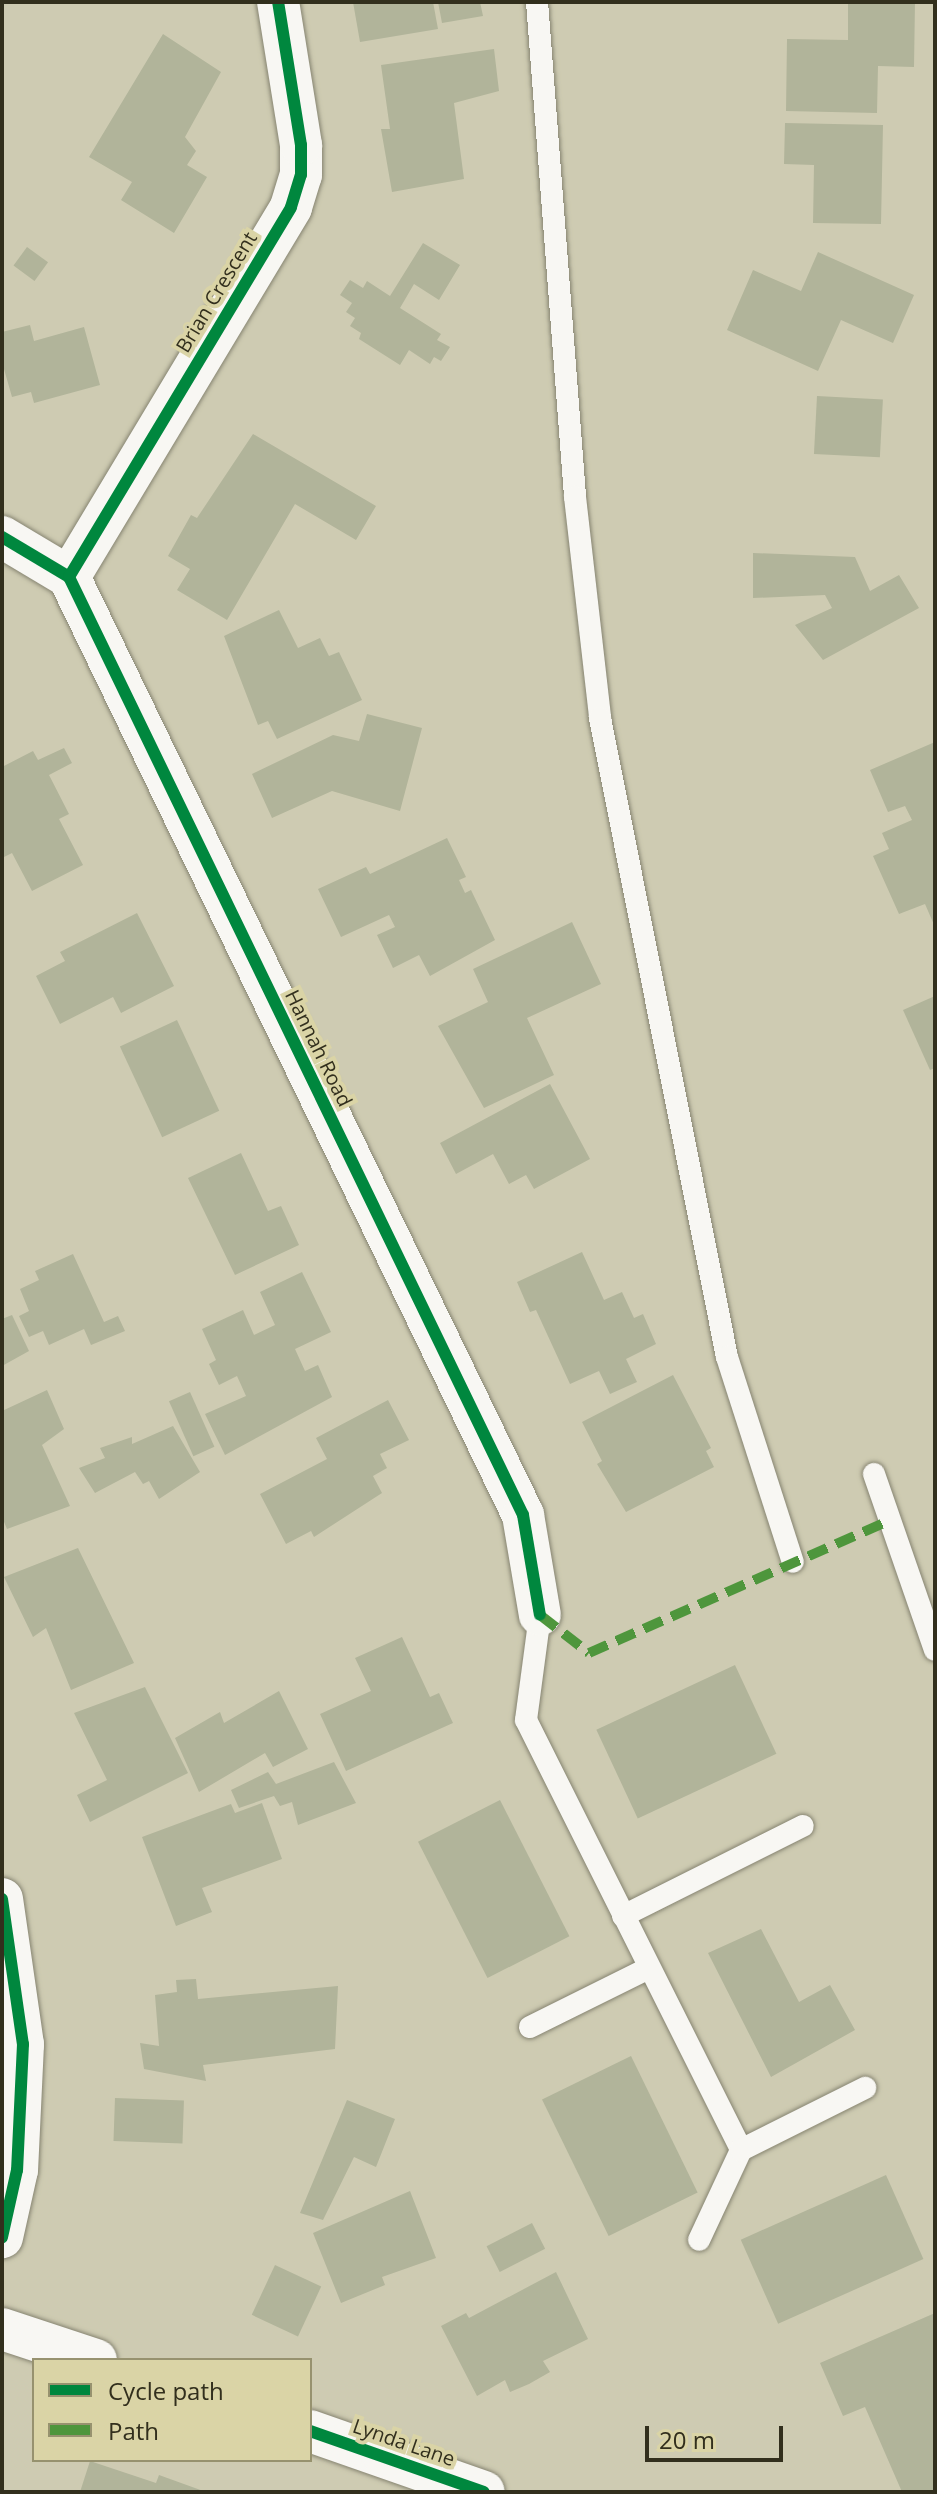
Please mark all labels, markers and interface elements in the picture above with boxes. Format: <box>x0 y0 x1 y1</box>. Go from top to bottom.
street label: Brian Crescent <box>171 227 261 357</box>
street label: Hannah Road <box>280 986 358 1110</box>
legend <box>32 2358 312 2462</box>
text: Cycle path <box>108 2374 224 2407</box>
scale bar <box>649 2410 787 2460</box>
street label: Lynda Lane <box>350 2413 458 2471</box>
text: Path <box>108 2414 159 2447</box>
text: 20 m <box>659 2423 715 2456</box>

